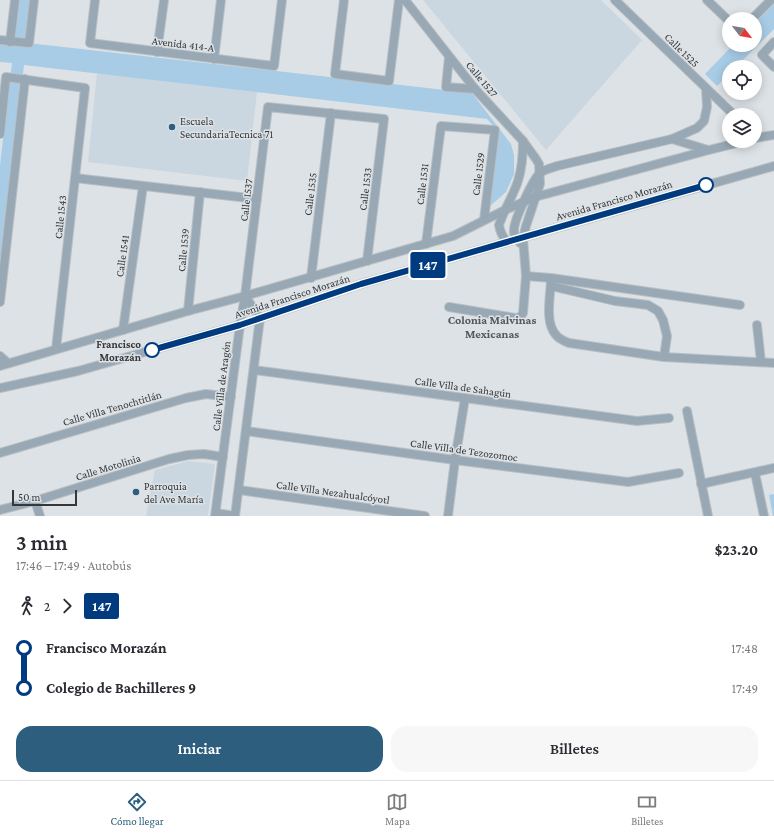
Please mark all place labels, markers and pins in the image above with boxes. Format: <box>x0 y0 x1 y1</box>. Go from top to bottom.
place label: Escuela SecundariaTecnica 71 <box>180 115 274 140</box>
marker: Escuela SecundariaTecnica 71 <box>167 122 177 132</box>
unlabelled marker <box>698 177 714 193</box>
place label: Francisco Morazán <box>96 338 142 363</box>
marker: Francisco Morazán <box>144 342 160 358</box>
place label: Parroquia del Ave María <box>144 480 204 505</box>
marker: Parroquia del Ave María <box>131 487 141 497</box>

